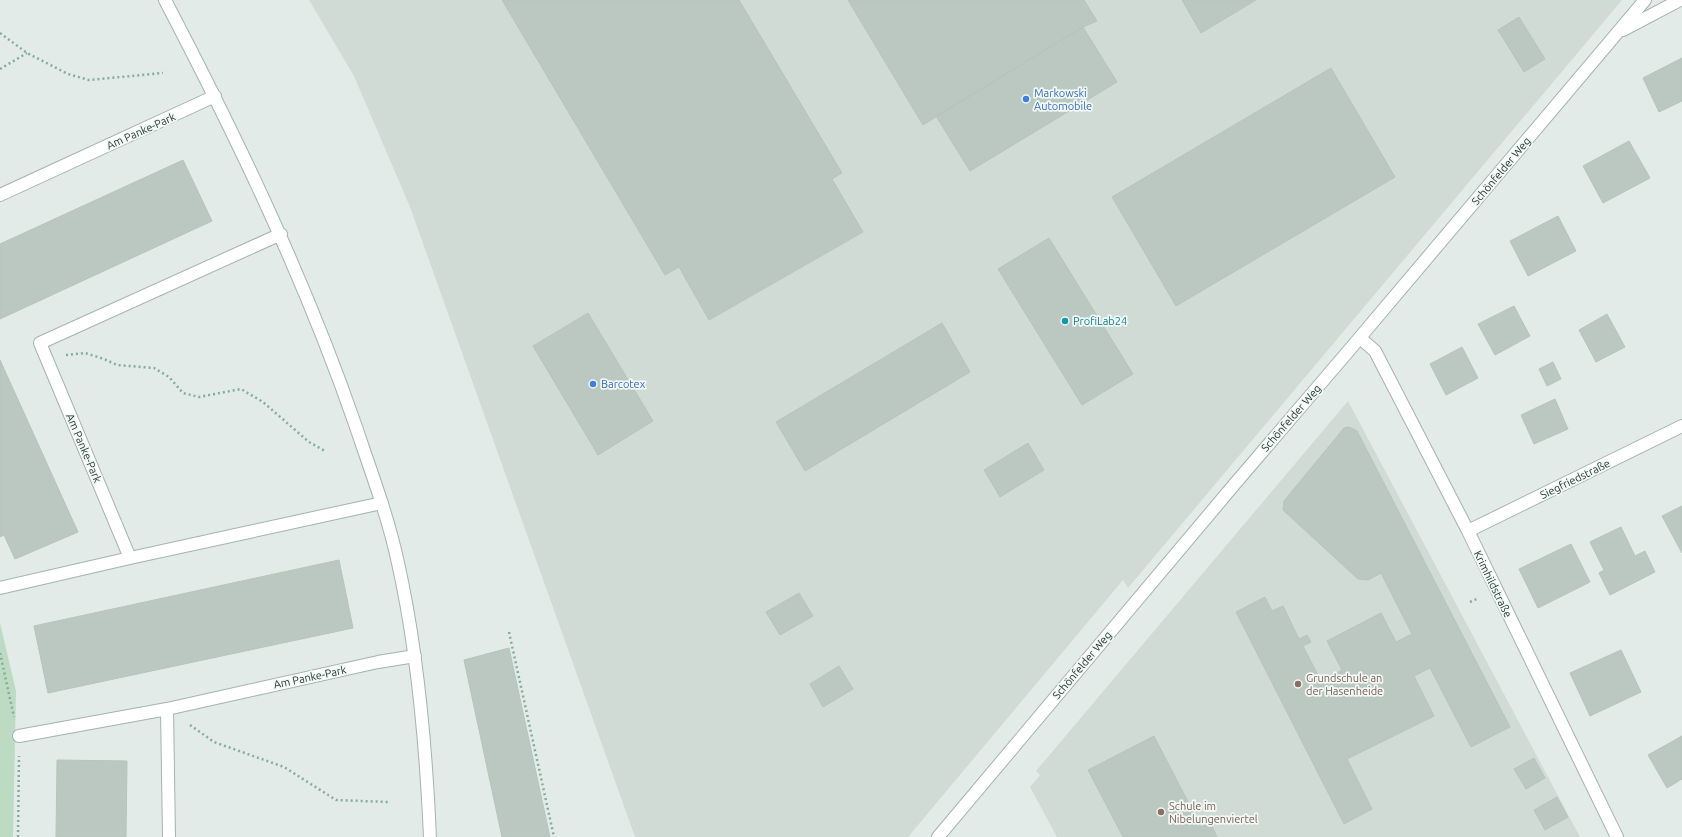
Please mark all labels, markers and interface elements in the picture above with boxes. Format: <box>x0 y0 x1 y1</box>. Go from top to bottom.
place label: Markowski Automobile <box>1034 87 1092 112</box>
marker: Markowski Automobile <box>1021 94 1031 104</box>
street label: Am Panke-Park <box>105 110 178 152</box>
street label: Schönfelder Weg <box>1469 135 1533 207</box>
place label: ProfiLab24 <box>1073 315 1127 327</box>
marker: ProfiLab24 <box>1060 316 1070 326</box>
place label: Barcotex <box>601 378 646 390</box>
marker: Barcotex <box>588 379 598 389</box>
street label: Schönfelder Weg <box>1259 382 1323 454</box>
street label: Am Panke-Park <box>64 412 104 485</box>
street label: Siegfriedstraße <box>1538 457 1612 501</box>
street label: Krimhildstraße <box>1472 549 1514 619</box>
street label: Schönfelder Weg <box>1050 629 1114 701</box>
street label: Am Panke-Park <box>273 663 348 691</box>
place label: Grundschule an der Hasenheide <box>1306 672 1383 697</box>
marker: Grundschule an der Hasenheide <box>1293 679 1303 689</box>
place label: Schule im Nibelungenviertel <box>1169 800 1258 825</box>
marker: Schule im Nibelungenviertel <box>1156 807 1166 817</box>

